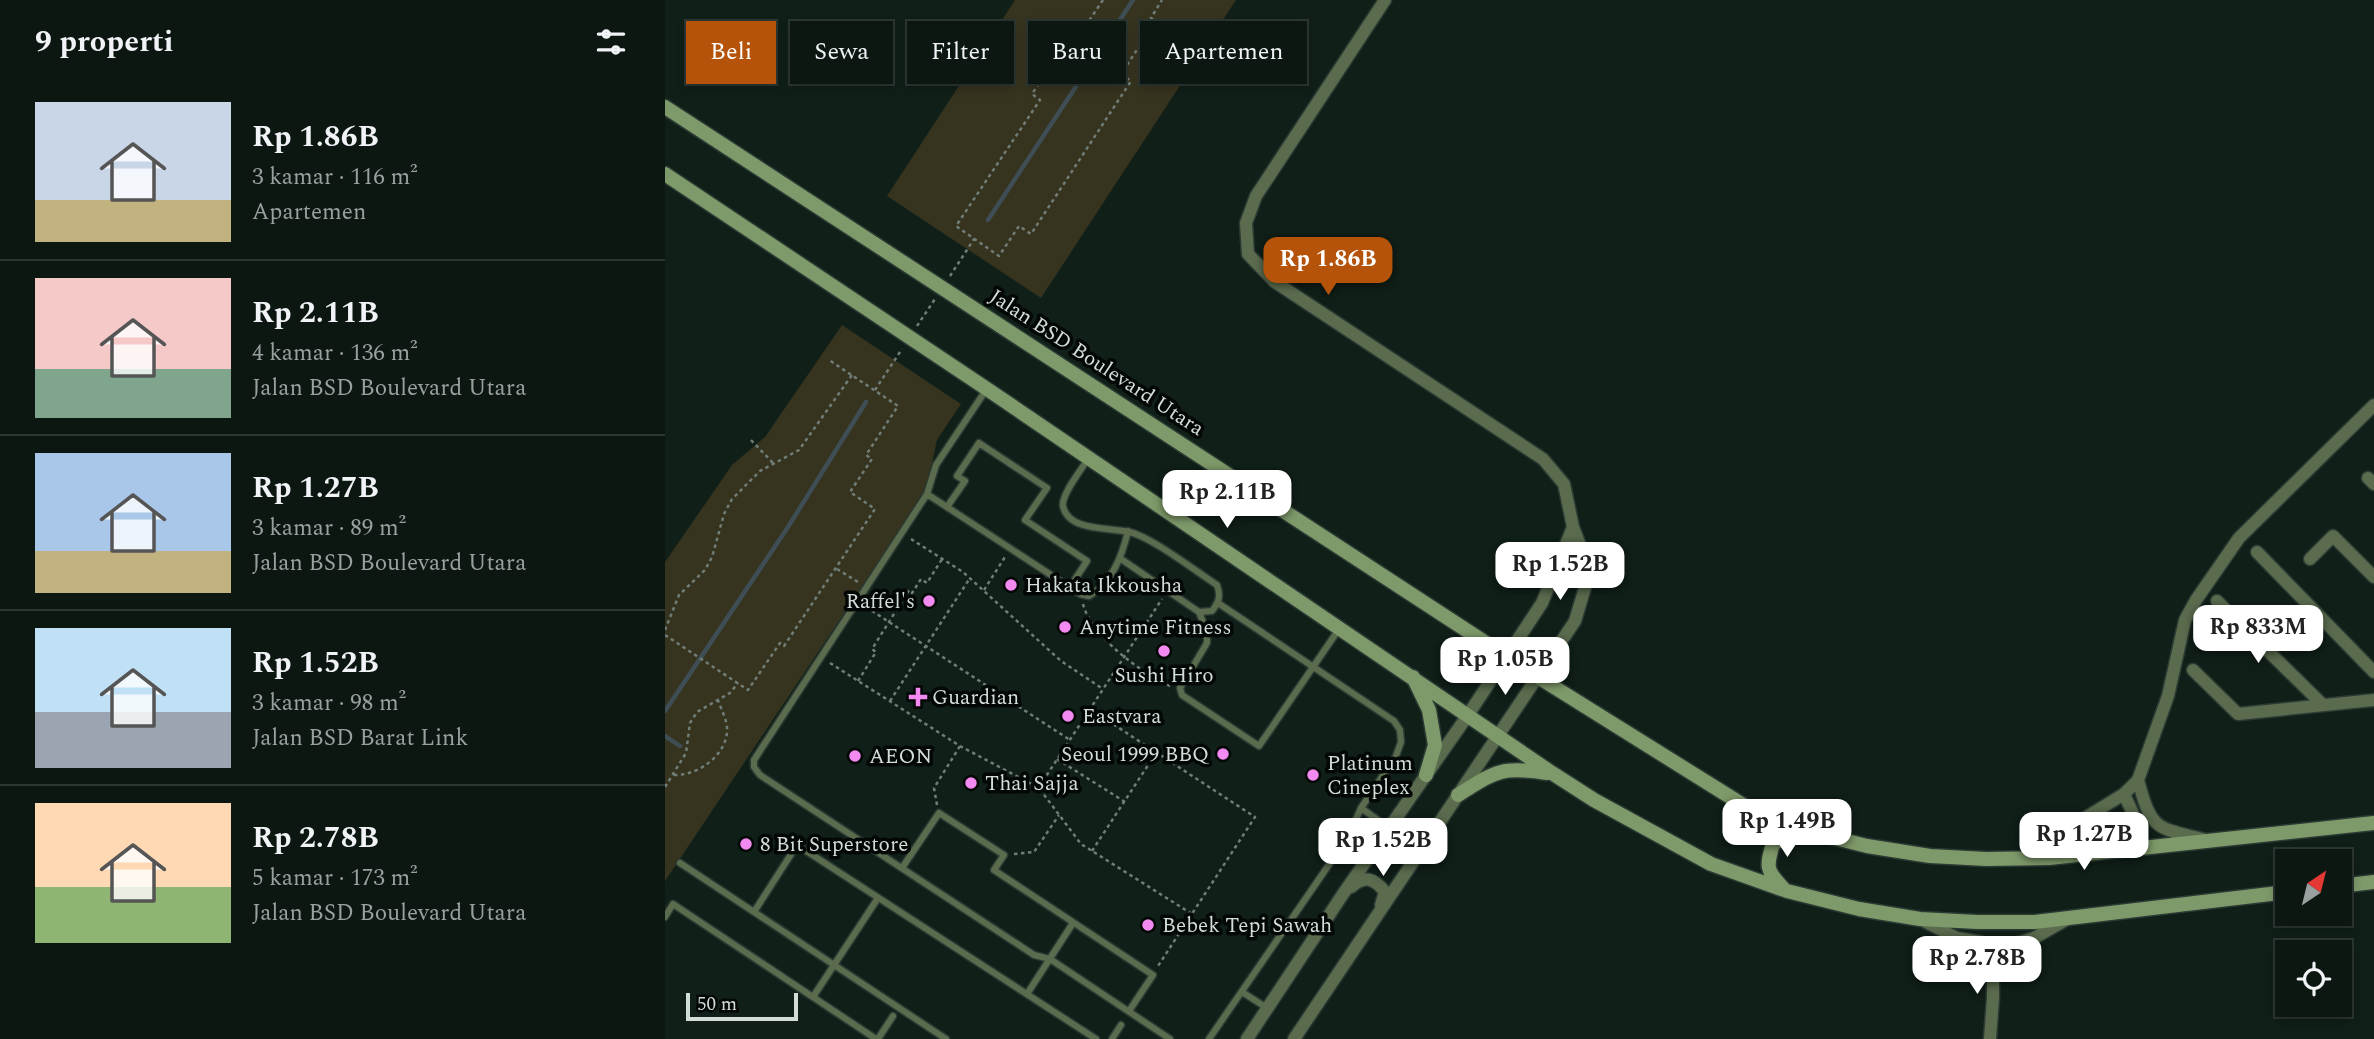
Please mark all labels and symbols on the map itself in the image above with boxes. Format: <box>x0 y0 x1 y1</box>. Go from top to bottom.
pin: Rp 1.86B <box>1256 238 1400 297</box>
street label: Jalan BSD Boulevard Utara <box>983 281 1211 445</box>
pin: Rp 2.11B <box>1155 470 1299 530</box>
pin: Rp 1.52B <box>1488 542 1632 602</box>
place label: Hakata Ikkousha <box>1025 570 1183 602</box>
marker: Hakata Ikkousha <box>1003 577 1019 593</box>
place label: Raffel's <box>846 586 915 618</box>
marker: Raffel's <box>921 593 937 609</box>
pin: Rp 833M <box>2193 606 2323 665</box>
place label: Anytime Fitness <box>1079 612 1232 644</box>
marker: Anytime Fitness <box>1057 619 1073 635</box>
pin: Rp 1.05B <box>1433 638 1577 697</box>
marker: Sushi Hiro <box>1156 643 1172 659</box>
place label: Sushi Hiro <box>1114 660 1214 692</box>
place label: Guardian <box>932 682 1019 714</box>
marker: Guardian <box>910 689 926 705</box>
place label: Eastvara <box>1082 701 1162 733</box>
marker: Eastvara <box>1060 708 1076 724</box>
place label: Seoul 1999 BBQ <box>1061 739 1209 771</box>
place label: AEON <box>869 741 932 773</box>
marker: Seoul 1999 BBQ <box>1215 746 1231 762</box>
marker: AEON <box>847 748 863 764</box>
place label: Platinum Cineplex <box>1327 748 1413 804</box>
marker: Platinum Cineplex <box>1305 767 1321 783</box>
place label: Thai Sajja <box>985 768 1079 800</box>
marker: Thai Sajja <box>963 775 979 791</box>
pin: Rp 1.49B <box>1715 800 1859 859</box>
pin: Rp 1.27B <box>2012 812 2156 872</box>
pin: Rp 1.52B <box>1311 818 1455 878</box>
place label: 8 Bit Superstore <box>760 829 908 861</box>
marker: 8 Bit Superstore <box>738 836 754 852</box>
north arrow <box>2275 849 2352 926</box>
place label: Bebek Tepi Sawah <box>1162 910 1332 942</box>
marker: Bebek Tepi Sawah <box>1140 917 1156 933</box>
pin: Rp 2.78B <box>1905 936 2049 996</box>
scale bar <box>686 990 798 1022</box>

